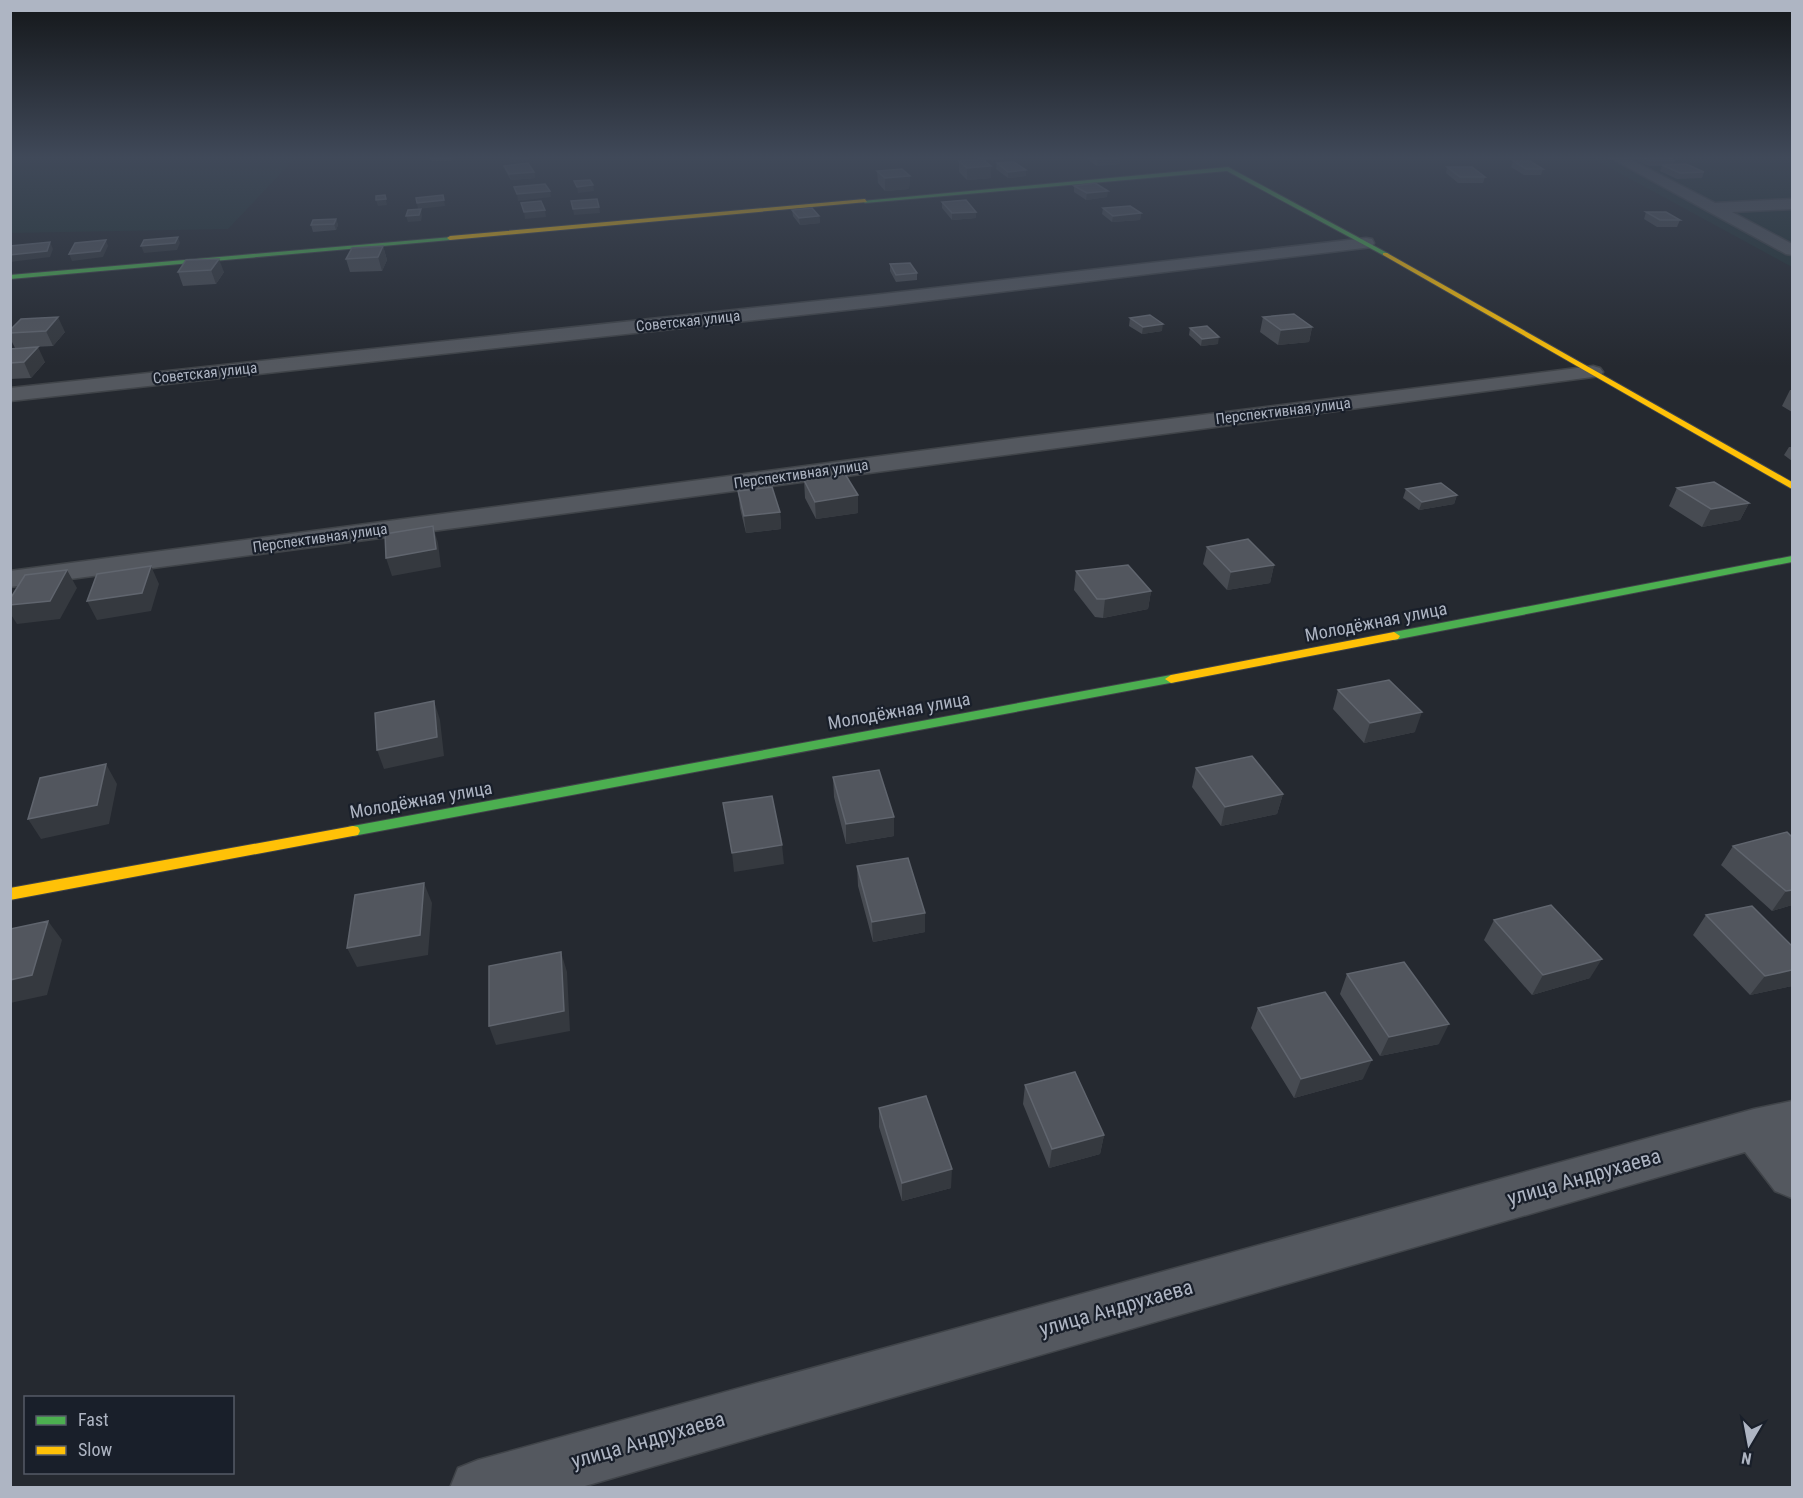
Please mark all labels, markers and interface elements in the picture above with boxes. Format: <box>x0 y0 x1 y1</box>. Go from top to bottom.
street label: Советская улица <box>635 307 741 335</box>
street label: Советская улица <box>152 359 258 387</box>
street label: Перспективная улица <box>1214 394 1352 428</box>
street label: Перспективная улица <box>732 456 870 492</box>
street label: Перспективная улица <box>251 520 389 556</box>
street label: Молодёжная улица <box>1303 597 1449 646</box>
street label: Молодёжная улица <box>826 688 972 733</box>
street label: Молодёжная улица <box>348 777 494 822</box>
street label: улица Андрухаева <box>1505 1144 1663 1210</box>
street label: улица Андрухаева <box>1037 1275 1195 1341</box>
legend <box>24 1396 234 1474</box>
street label: улица Андрухаева <box>569 1407 727 1473</box>
text: Fast <box>78 1409 109 1430</box>
north arrow <box>1719 1414 1779 1474</box>
text: Slow <box>78 1439 113 1460</box>
text: N <box>1740 1448 1753 1468</box>

